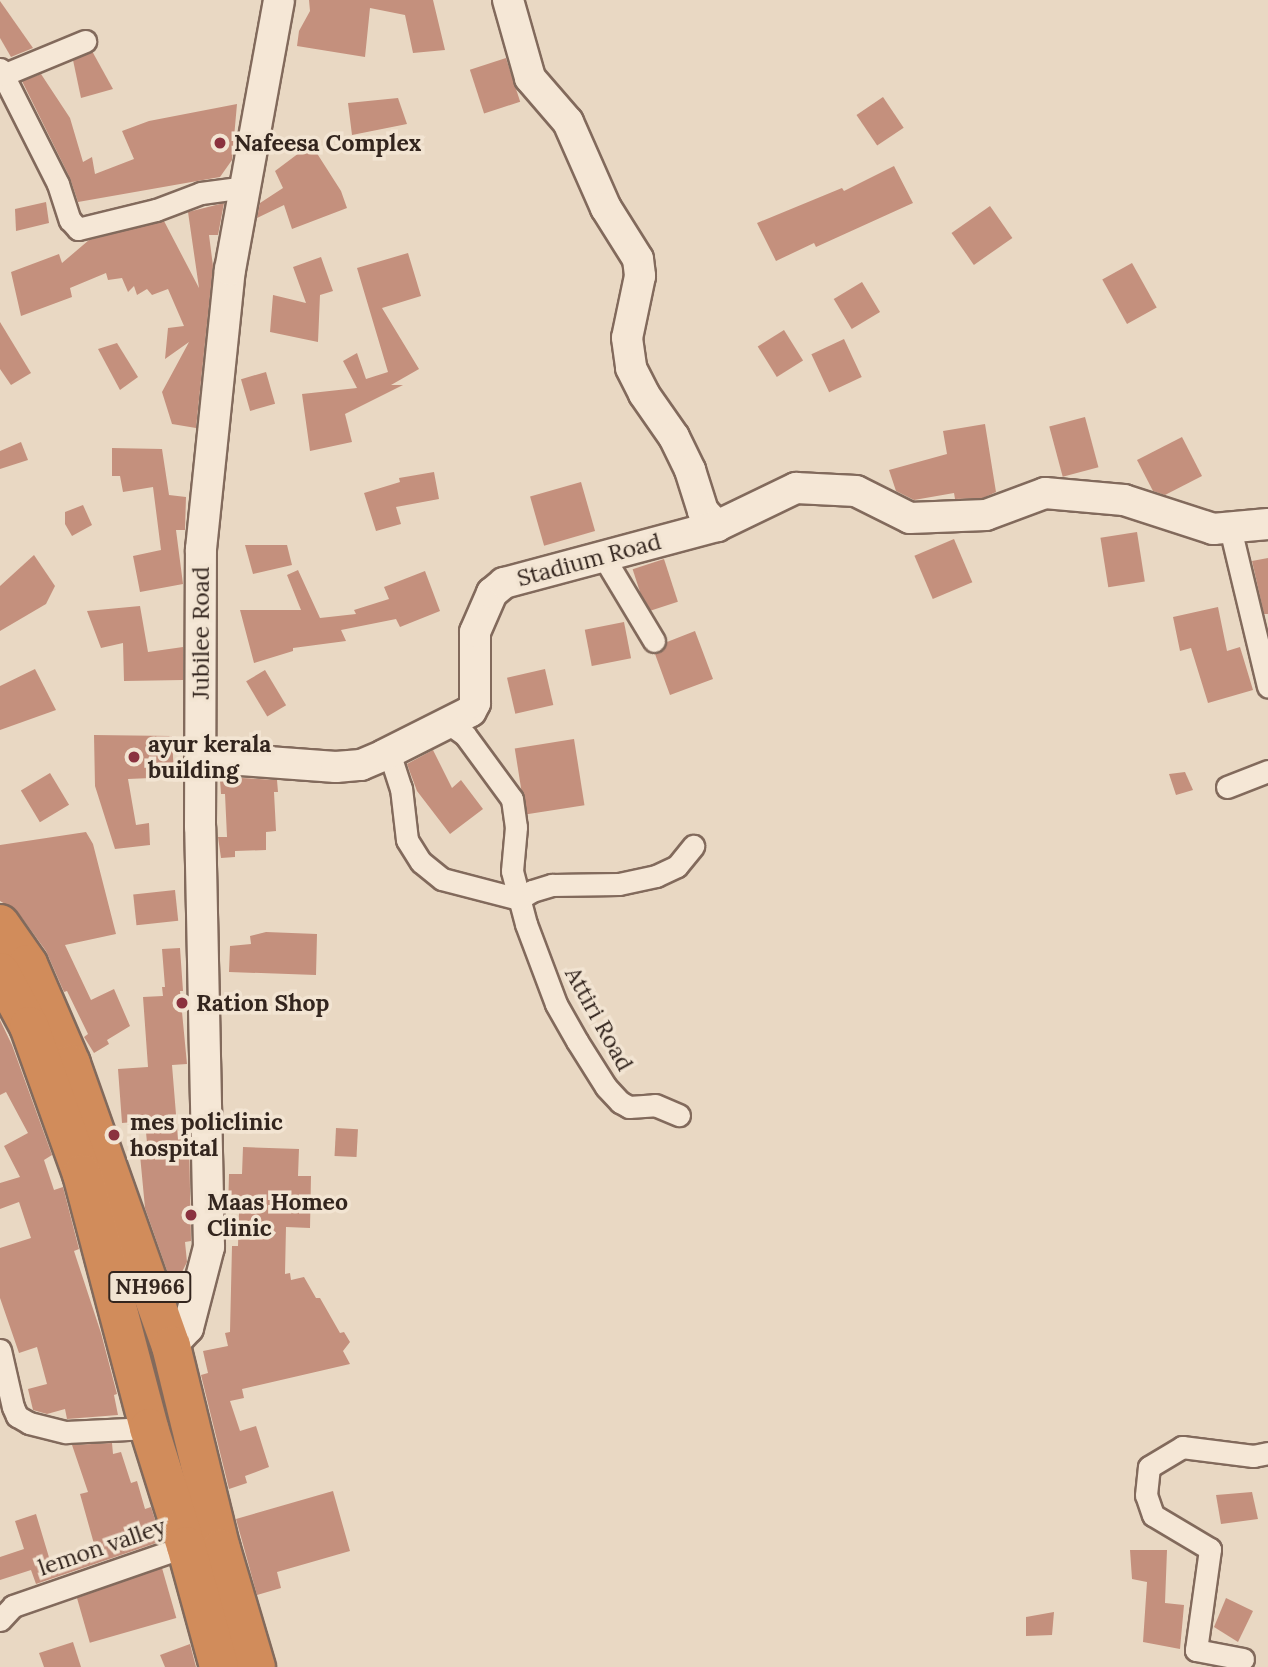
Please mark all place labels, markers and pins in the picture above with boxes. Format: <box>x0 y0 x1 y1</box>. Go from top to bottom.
place label: Nafeesa Complex <box>234 129 421 157</box>
marker: Nafeesa Complex <box>212 135 228 151</box>
place label: ayur kerala building <box>148 730 271 784</box>
marker: ayur kerala building <box>126 749 142 765</box>
place label: Ration Shop <box>196 989 329 1017</box>
marker: Ration Shop <box>174 995 190 1011</box>
place label: mes policlinic hospital <box>130 1108 283 1162</box>
marker: mes policlinic hospital <box>104 1125 124 1145</box>
place label: Maas Homeo Clinic <box>207 1188 348 1242</box>
marker: Maas Homeo Clinic <box>181 1205 201 1225</box>

